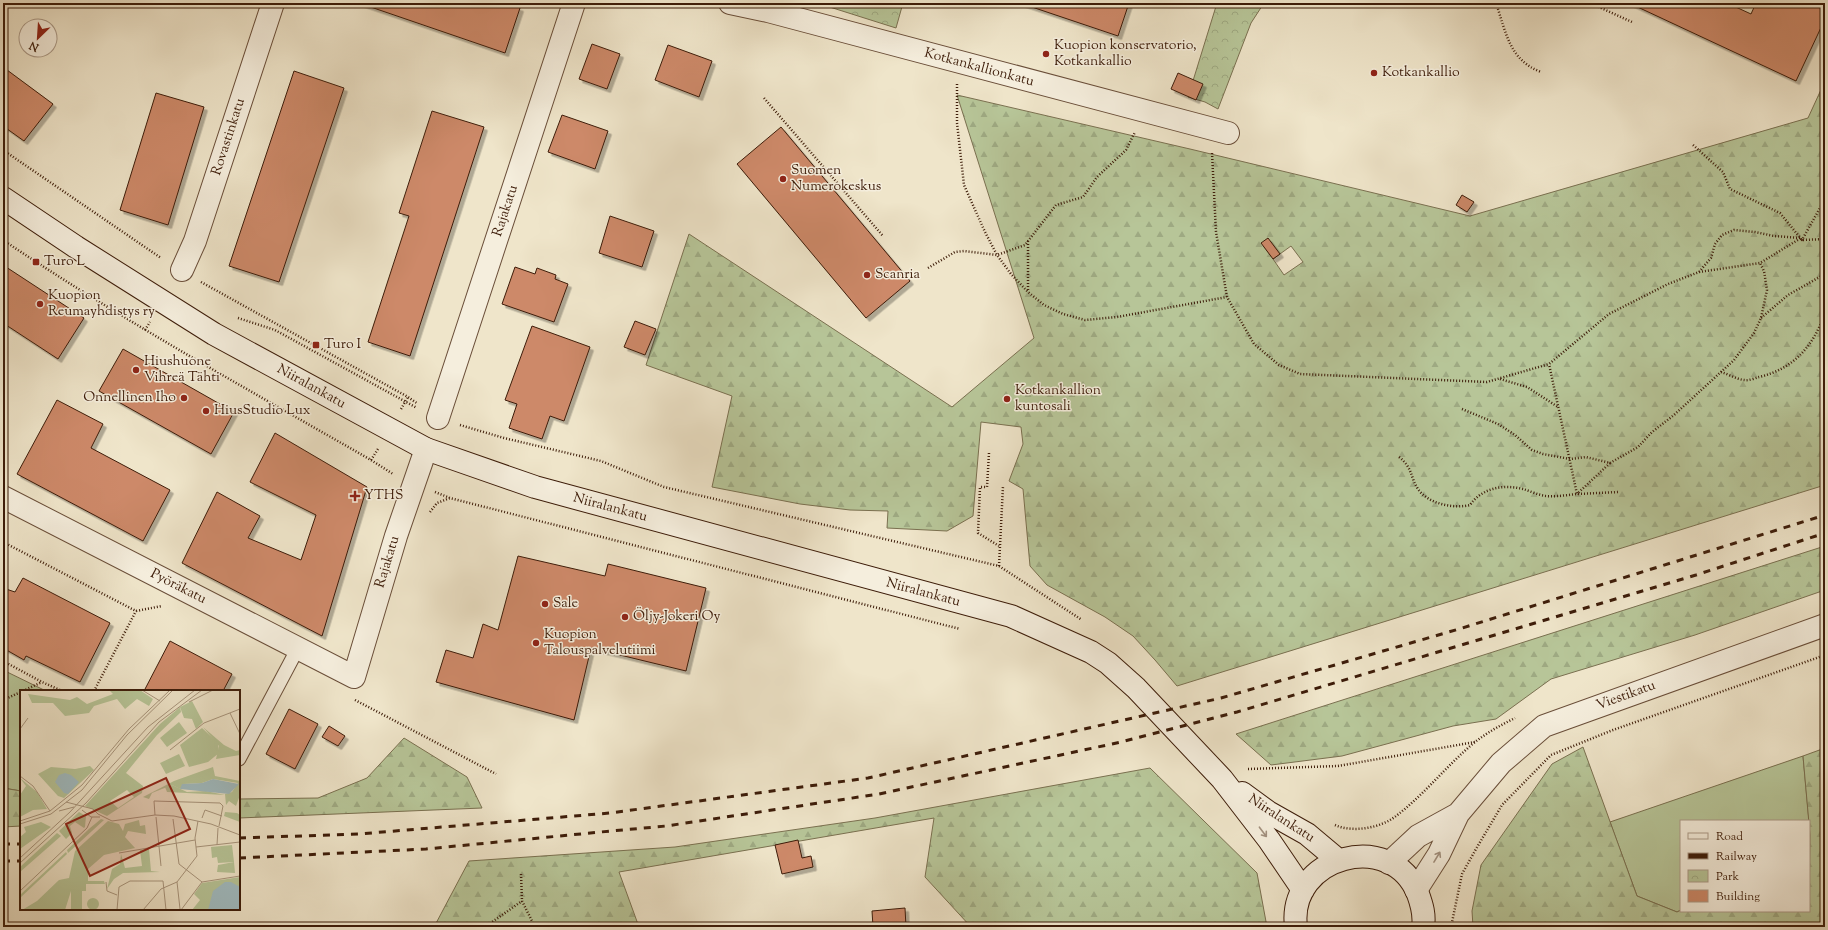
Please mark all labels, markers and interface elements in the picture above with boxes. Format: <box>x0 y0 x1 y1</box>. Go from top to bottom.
north arrow <box>18 18 58 58</box>
place label: Kuopion konservatorio, Kotkankallio <box>1054 36 1196 72</box>
text: N <box>27 37 42 56</box>
street label: Kotkankallionkatu <box>922 44 1036 92</box>
marker: Kuopion konservatorio, Kotkankallio <box>1041 49 1051 59</box>
place label: Kotkankallio <box>1382 63 1460 83</box>
marker: Kotkankallio <box>1369 68 1379 78</box>
street label: Rovastinkatu <box>207 96 251 178</box>
place label: Suomen Numerokeskus <box>791 161 881 197</box>
marker: Suomen Numerokeskus <box>778 174 788 184</box>
street label: Rajakatu <box>488 182 524 240</box>
place label: Turo L <box>44 252 86 272</box>
marker: Turo L <box>31 257 41 267</box>
place label: Scanria <box>875 265 920 285</box>
marker: Scanria <box>862 270 872 280</box>
place label: Kuopion Reumayhdistys ry <box>48 286 155 322</box>
marker: Kuopion Reumayhdistys ry <box>35 299 45 309</box>
place label: Turo I <box>324 335 362 355</box>
marker: Turo I <box>311 340 321 350</box>
place label: Hiushuone Vihreä Tähti <box>144 352 220 388</box>
street label: Niiralankatu <box>273 360 349 414</box>
marker: Hiushuone Vihreä Tähti <box>131 365 141 375</box>
place label: Kotkankallion kuntosali <box>1015 381 1101 417</box>
place label: Onnellinen Iho <box>83 388 176 408</box>
marker: Onnellinen Iho <box>179 393 189 403</box>
marker: Kotkankallion kuntosali <box>1002 394 1012 404</box>
place label: HiusStudio Lux <box>214 401 311 421</box>
marker: HiusStudio Lux <box>201 406 211 416</box>
place label: YTHS <box>364 486 403 506</box>
street label: Niiralankatu <box>571 488 649 528</box>
marker: YTHS <box>349 490 361 502</box>
street label: Rajakatu <box>371 533 405 591</box>
street label: Pyöräkatu <box>146 564 210 610</box>
street label: Niiralankatu <box>884 573 962 613</box>
place label: Sale <box>553 594 578 614</box>
marker: Sale <box>540 599 550 609</box>
place label: Öljy-Jokeri Oy <box>633 606 720 627</box>
marker: Öljy-Jokeri Oy <box>620 612 630 622</box>
place label: Kuopion Talouspalvelutiimi <box>544 625 656 661</box>
marker: Kuopion Talouspalvelutiimi <box>531 638 541 648</box>
street label: Viestikatu <box>1593 676 1659 716</box>
inset map <box>20 690 240 910</box>
street label: Niiralankatu <box>1244 790 1318 848</box>
legend <box>1680 820 1810 912</box>
one-way arrow <box>1258 826 1267 837</box>
text: Road <box>1716 828 1743 846</box>
text: Railway <box>1716 848 1757 866</box>
one-way arrow <box>1433 852 1441 863</box>
text: Park <box>1716 868 1739 886</box>
text: Building <box>1716 888 1760 906</box>

